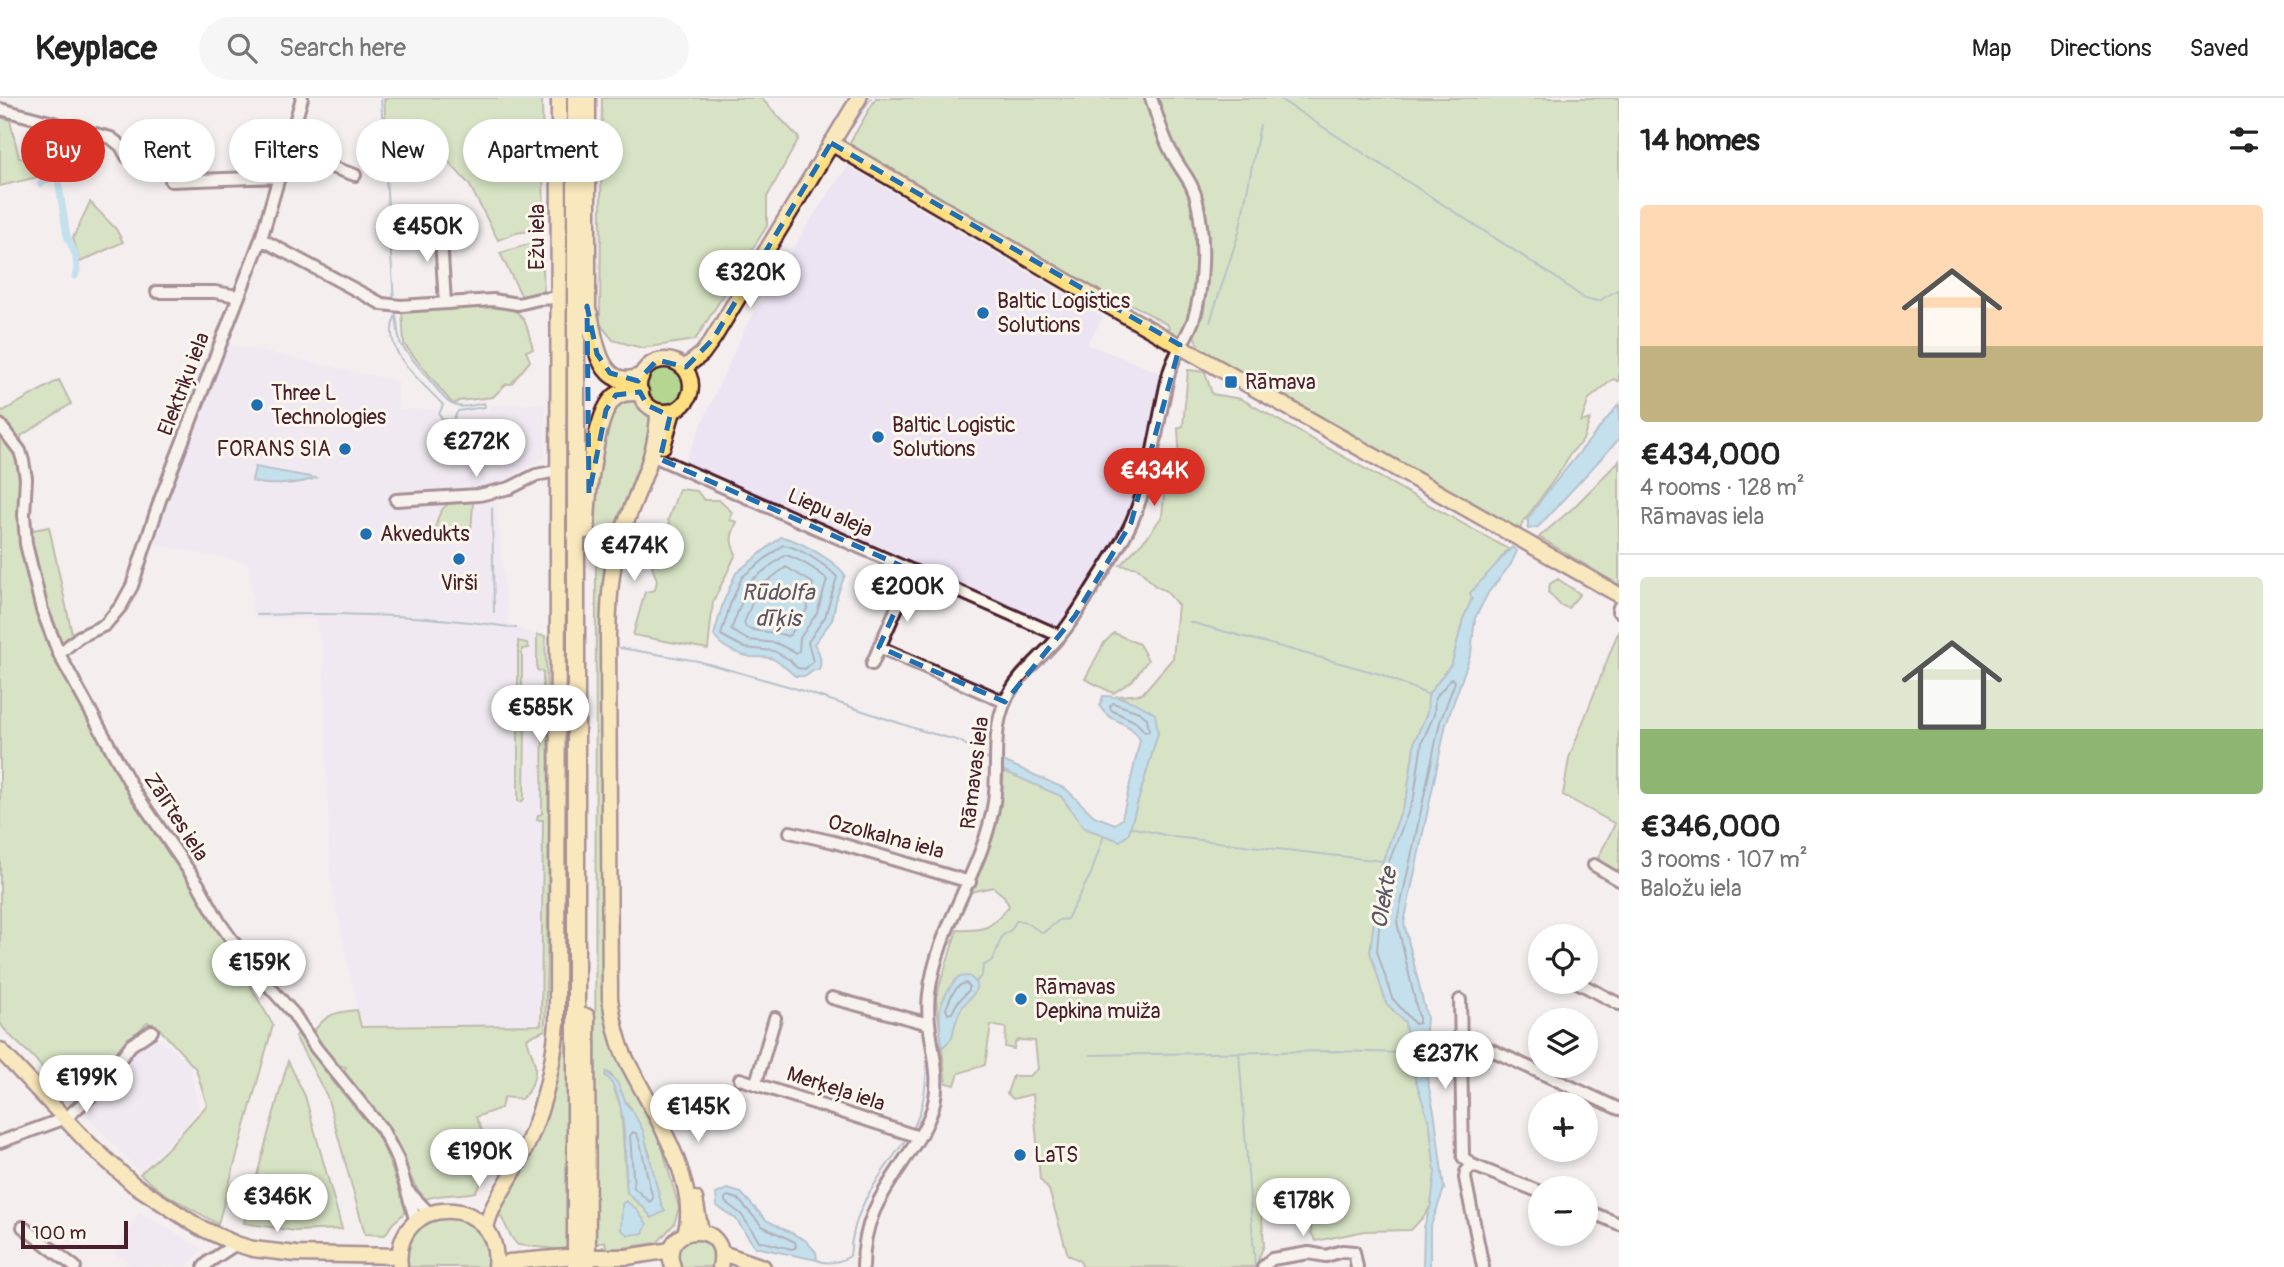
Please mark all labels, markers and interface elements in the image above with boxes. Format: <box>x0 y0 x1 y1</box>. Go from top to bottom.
search box <box>199 17 689 80</box>
text: Keyplace <box>35 28 157 69</box>
icon: search <box>223 29 261 67</box>
text: Search here <box>279 32 406 64</box>
text: Map <box>1972 34 2012 63</box>
text: Directions <box>2050 34 2151 63</box>
text: Saved <box>2189 34 2249 63</box>
chip: Buy <box>21 119 105 182</box>
chip: Rent <box>119 119 215 182</box>
chip: Filters <box>229 119 342 182</box>
chip: New <box>356 119 449 182</box>
chip: Apartment <box>463 119 623 182</box>
icon: filters <box>2225 121 2263 159</box>
text: 14 homes <box>1640 122 1760 159</box>
pin: €450K <box>378 204 476 264</box>
street label: Ežu iela <box>524 204 551 270</box>
text: €450K <box>392 212 462 241</box>
pin: €320K <box>701 250 799 310</box>
icon: home <box>1889 250 2015 376</box>
text: €320K <box>715 258 785 287</box>
place label: Baltic Logistics Solutions <box>997 288 1131 339</box>
marker: Baltic Logistics Solutions <box>975 305 991 321</box>
street label: Elektriķu iela <box>152 328 216 440</box>
place label: Rāmava <box>1245 369 1316 396</box>
marker: Rāmava <box>1223 374 1239 390</box>
place label: Three L Technologies <box>271 380 387 431</box>
marker: Three L Technologies <box>249 397 265 413</box>
place label: Baltic Logistic Solutions <box>892 412 1016 463</box>
pin: €272K <box>427 420 525 479</box>
text: €272K <box>443 427 509 456</box>
marker: Baltic Logistic Solutions <box>870 429 886 445</box>
place label: FORANS SIA <box>216 436 331 463</box>
text: €434,000 <box>1640 436 1780 473</box>
marker: FORANS SIA <box>337 441 353 457</box>
pin: €434K <box>1105 448 1203 508</box>
text: €434K <box>1120 456 1188 485</box>
text: 4 rooms · 128 m² <box>1640 473 1805 502</box>
street label: Liepu aleja <box>783 482 877 544</box>
text: Rāmavas iela <box>1640 502 1764 531</box>
place label: Akvedukts <box>380 521 470 548</box>
pin: €474K <box>585 524 683 583</box>
marker: Akvedukts <box>358 526 374 542</box>
text: €474K <box>600 531 668 560</box>
marker: Virši <box>451 551 467 567</box>
pin: €200K <box>858 564 956 624</box>
place label: Virši <box>441 570 478 597</box>
text: €200K <box>870 572 944 601</box>
water label: Rūdolfa dīķis <box>742 578 816 633</box>
icon: home <box>1889 622 2015 748</box>
pin: €585K <box>491 686 589 745</box>
text: €585K <box>507 693 573 722</box>
street label: Rāmavas iela <box>955 715 995 831</box>
street label: Zālītes iela <box>138 768 214 866</box>
text: €346,000 <box>1640 808 1781 845</box>
street label: Ozolkalna iela <box>825 809 947 865</box>
text: 3 rooms · 107 m² <box>1640 845 1808 874</box>
water label: Olekte <box>1364 863 1404 931</box>
text: Baložu iela <box>1640 874 1742 903</box>
map controls <box>1528 924 1598 1246</box>
button: locate <box>1528 924 1598 994</box>
pin: €159K <box>210 940 308 1000</box>
text: €159K <box>228 948 290 977</box>
place label: Rāmavas Depkina muiža <box>1035 974 1161 1025</box>
marker: Rāmavas Depkina muiža <box>1013 991 1029 1007</box>
button: layers <box>1528 1008 1598 1078</box>
pin: €237K <box>1396 1032 1494 1091</box>
text: €237K <box>1412 1039 1478 1068</box>
pin: €199K <box>37 1056 135 1115</box>
street label: Merķeļa iela <box>783 1060 889 1118</box>
text: €199K <box>55 1063 117 1092</box>
pin: €145K <box>649 1084 747 1144</box>
text: €145K <box>666 1092 730 1121</box>
button: + <box>1528 1092 1598 1162</box>
pin: €190K <box>430 1130 528 1189</box>
text: €190K <box>446 1137 512 1166</box>
place label: LaTS <box>1034 1142 1078 1169</box>
marker: LaTS <box>1012 1147 1028 1163</box>
pin: €346K <box>228 1174 326 1234</box>
button: − <box>1528 1176 1598 1246</box>
pin: €178K <box>1254 1178 1352 1238</box>
text: €346K <box>243 1182 311 1211</box>
text: €178K <box>1272 1186 1334 1215</box>
scale bar <box>21 1218 128 1250</box>
text: 100 m <box>32 1221 86 1245</box>

